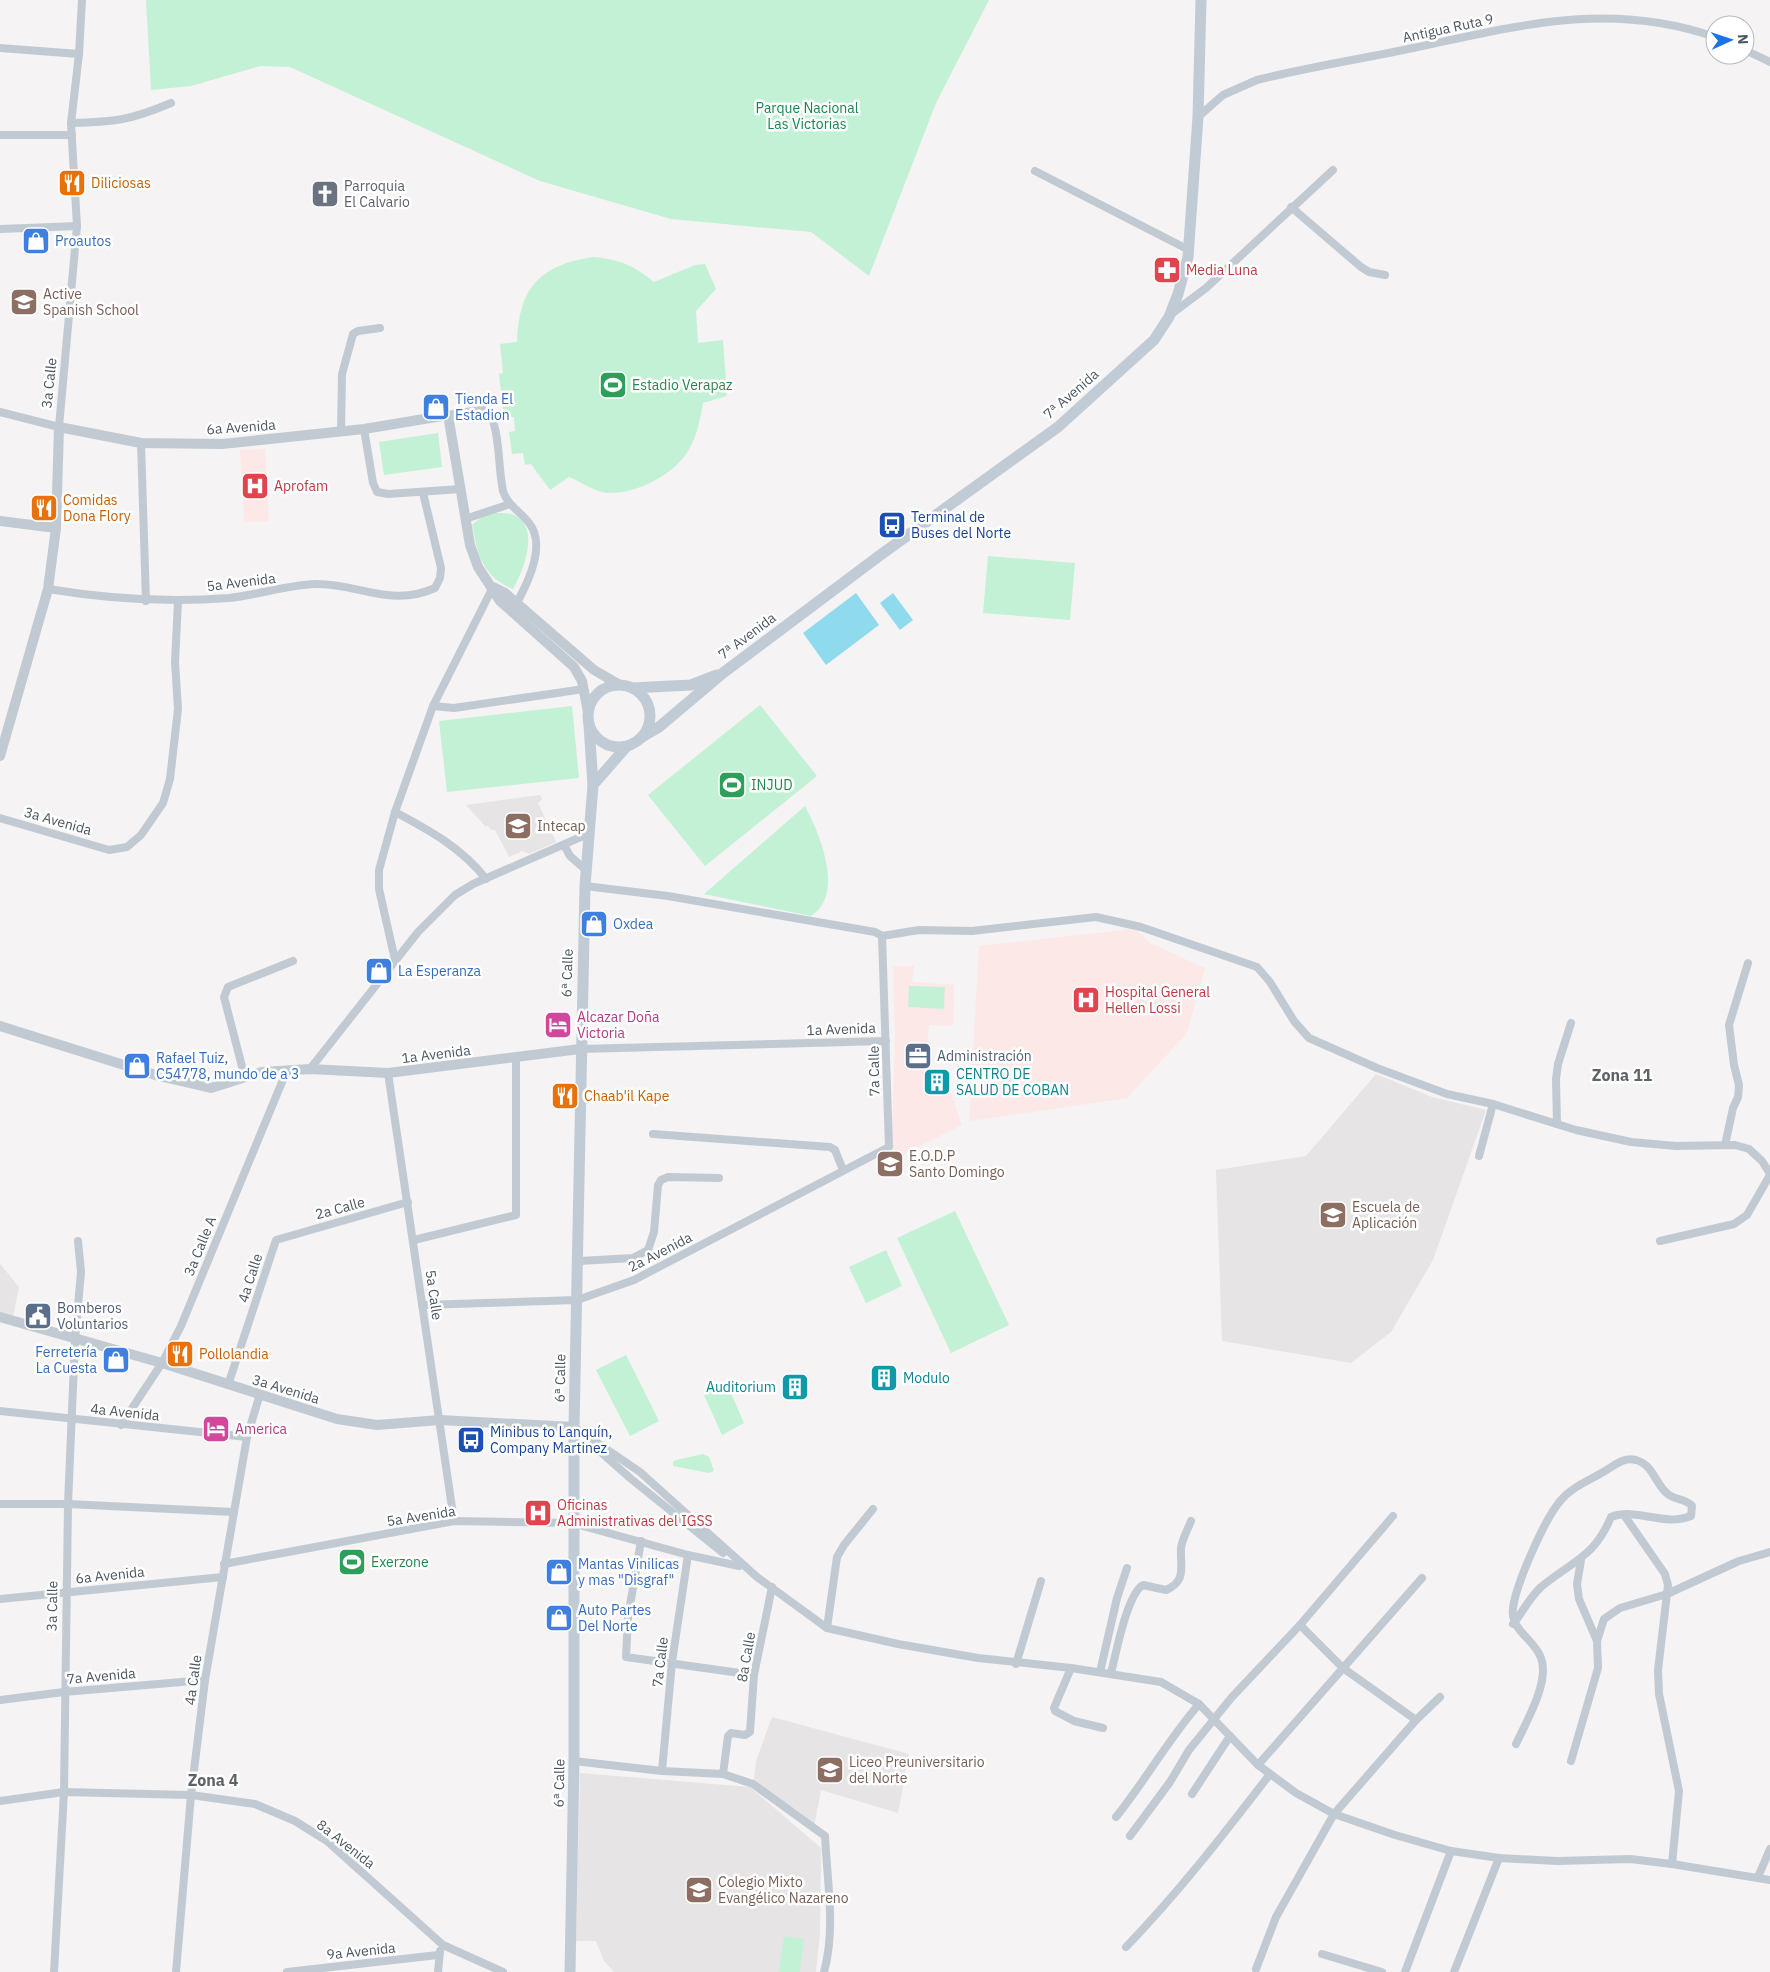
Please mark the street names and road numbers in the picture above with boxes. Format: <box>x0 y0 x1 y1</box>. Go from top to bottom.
street label: Antigua Ruta 9 <box>1401 10 1495 46</box>
street label: 3a Calle <box>37 357 61 409</box>
street label: 7ª Avenida <box>1040 365 1103 423</box>
street label: 6a Avenida <box>206 416 277 438</box>
street label: 5a Avenida <box>205 569 277 595</box>
street label: 7ª Avenida <box>715 608 780 663</box>
street label: 3a Avenida <box>22 803 94 839</box>
street label: 6ª Calle <box>557 948 577 998</box>
street label: 1a Avenida <box>806 1019 877 1039</box>
street label: 1a Avenida <box>400 1041 472 1067</box>
street label: 7a Calle <box>865 1045 883 1096</box>
street label: 2a Calle <box>313 1193 367 1223</box>
street label: 3a Calle A <box>180 1213 220 1279</box>
street label: 2a Avenida <box>625 1228 695 1276</box>
street label: 4a Calle <box>234 1251 266 1305</box>
street label: 5a Calle <box>422 1269 446 1322</box>
street label: 6ª Calle <box>551 1353 569 1403</box>
street label: 3a Avenida <box>250 1370 322 1408</box>
street label: 4a Avenida <box>90 1399 161 1425</box>
street label: 5a Avenida <box>385 1502 457 1530</box>
street label: 6a Avenida <box>75 1562 146 1588</box>
street label: 3a Calle <box>43 1580 61 1631</box>
street label: 8a Calle <box>733 1630 759 1683</box>
street label: 7a Calle <box>648 1635 672 1688</box>
street label: 4a Calle <box>181 1653 205 1706</box>
street label: 7a Avenida <box>66 1664 137 1688</box>
street label: 6ª Calle <box>550 1758 568 1808</box>
street label: 8a Avenida <box>313 1816 379 1873</box>
street label: 9a Avenida <box>326 1938 397 1964</box>

